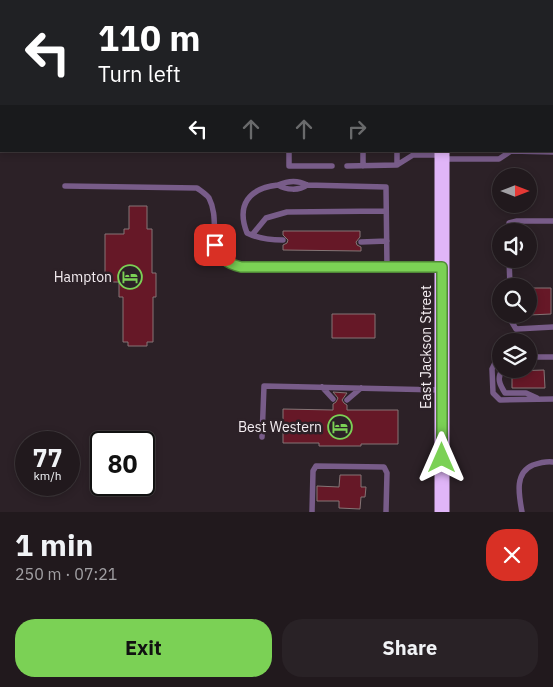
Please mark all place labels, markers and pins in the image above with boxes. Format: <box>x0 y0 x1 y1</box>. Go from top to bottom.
pin <box>194 224 236 266</box>
hotel icon: Hampton <box>117 264 143 290</box>
place label: Hampton <box>54 268 112 286</box>
hotel icon: Best Western <box>327 414 353 440</box>
place label: Best Western <box>238 418 322 436</box>

